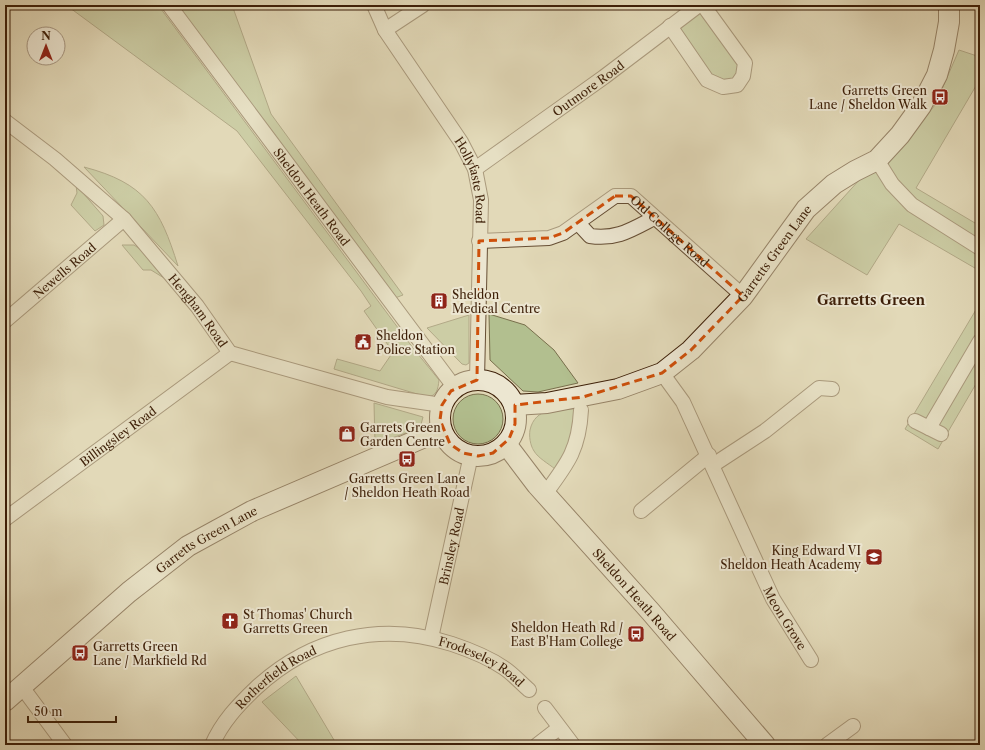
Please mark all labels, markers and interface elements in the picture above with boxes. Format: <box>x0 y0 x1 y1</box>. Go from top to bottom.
north arrow <box>26 26 66 66</box>
text: N <box>41 29 51 43</box>
street label: Outmore Road <box>549 57 627 119</box>
place label: Garretts Green Lane / Sheldon Walk <box>809 83 928 112</box>
bus stop icon: Garretts Green Lane / Sheldon Walk <box>930 87 950 107</box>
street label: Hollyfaste Road <box>452 134 489 225</box>
street label: Sheldon Heath Road <box>271 145 354 249</box>
street label: Old College Road <box>628 192 713 270</box>
street label: Garretts Green Lane <box>734 201 814 305</box>
street label: Newells Road <box>30 239 99 301</box>
street label: Hengham Road <box>165 270 231 351</box>
place label: Sheldon Medical Centre <box>452 287 541 316</box>
building icon: Sheldon Medical Centre <box>429 291 449 311</box>
district label: Garretts Green <box>817 291 925 309</box>
place label: Sheldon Police Station <box>376 328 455 357</box>
public building icon: Sheldon Police Station <box>353 332 373 352</box>
street label: Billingsley Road <box>77 402 159 469</box>
place label: Garrets Green Garden Centre <box>360 420 445 449</box>
shop icon: Garrets Green Garden Centre <box>337 424 357 444</box>
bus stop icon: Garretts Green Lane / Sheldon Heath Road <box>397 449 417 469</box>
place label: Garretts Green Lane / Sheldon Heath Road <box>344 471 470 500</box>
street label: Garretts Green Lane <box>152 502 259 576</box>
street label: Brinsley Road <box>435 505 467 586</box>
place label: King Edward VI Sheldon Heath Academy <box>720 543 861 572</box>
street label: Sheldon Heath Road <box>590 545 680 644</box>
school or university icon: King Edward VI Sheldon Heath Academy <box>864 547 884 567</box>
street label: Meon Grove <box>761 584 810 653</box>
place label: St Thomas' Church Garretts Green <box>243 607 353 636</box>
church icon: St Thomas' Church Garretts Green <box>220 611 240 631</box>
place label: Sheldon Heath Rd / East B'Ham College <box>510 620 623 649</box>
bus stop icon: Sheldon Heath Rd / East B'Ham College <box>626 624 646 644</box>
street label: Frodeseley Road <box>437 633 528 690</box>
place label: Garretts Green Lane / Markfield Rd <box>93 639 208 668</box>
street label: Rotherfield Road <box>232 642 319 712</box>
bus stop icon: Garretts Green Lane / Markfield Rd <box>70 643 90 663</box>
scale bar <box>28 698 116 724</box>
text: 50 m <box>34 704 63 719</box>

